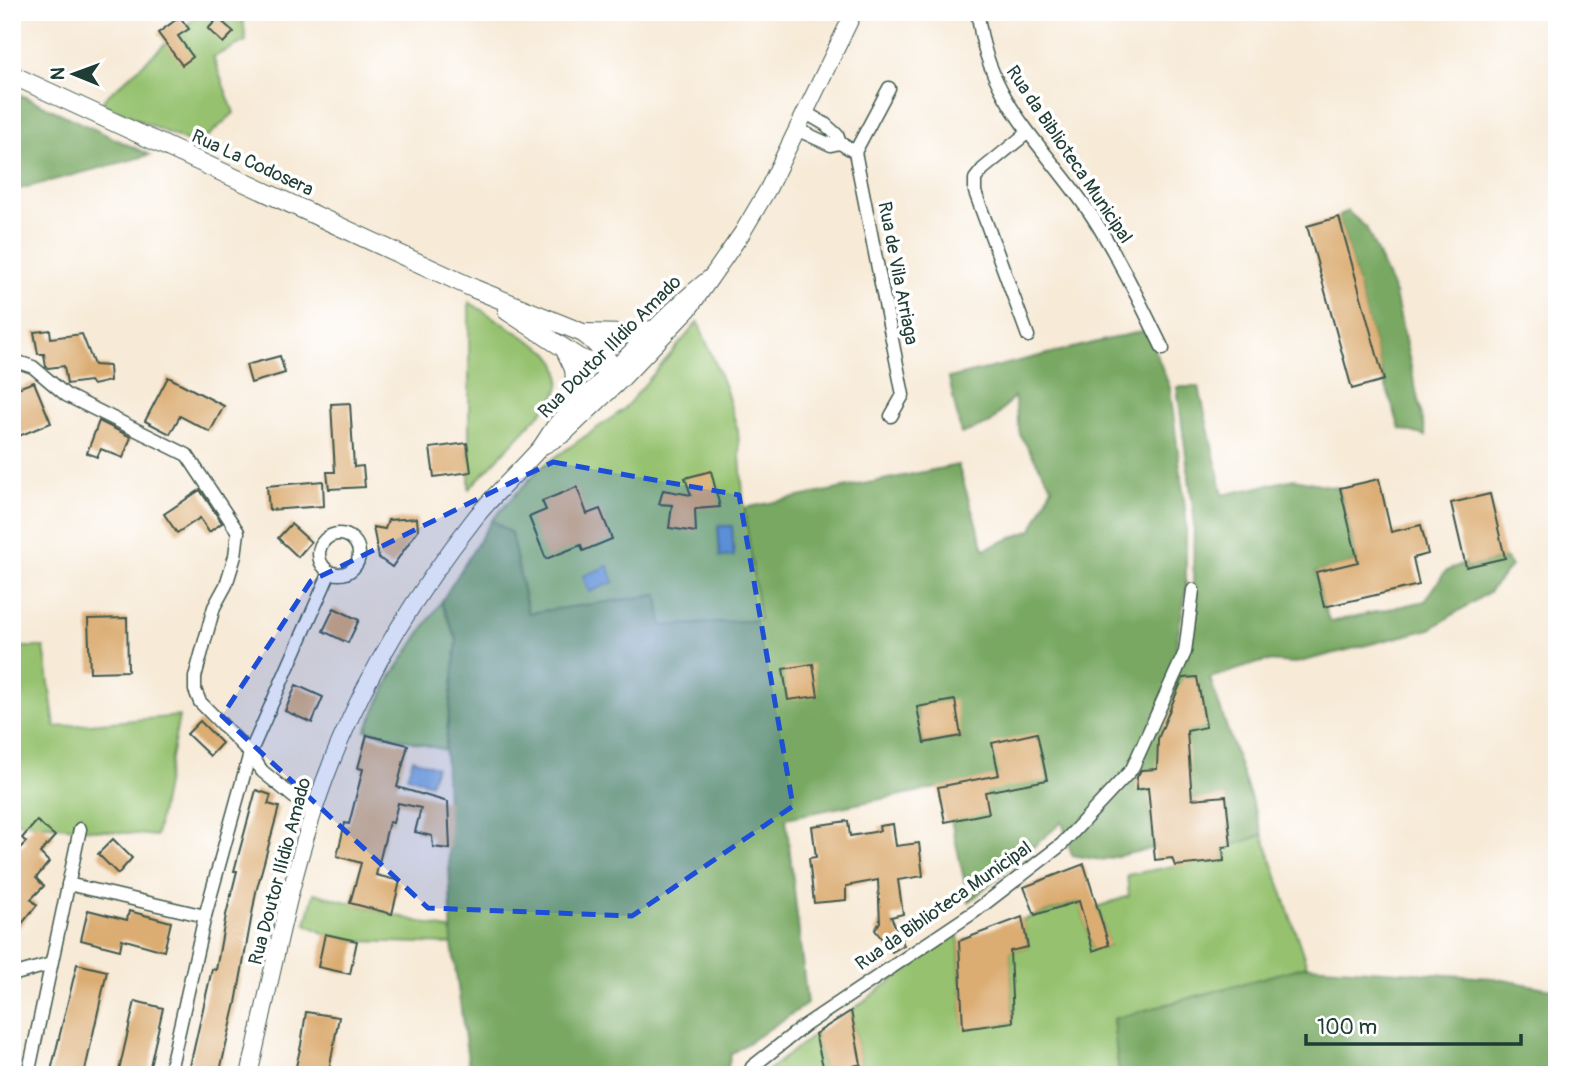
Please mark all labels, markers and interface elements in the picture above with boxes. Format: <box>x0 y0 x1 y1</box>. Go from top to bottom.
north arrow <box>38 38 108 108</box>
street label: Rua da Biblioteca Municipal <box>1001 61 1138 248</box>
text: N <box>46 67 70 80</box>
street label: Rua La Codosera <box>188 124 317 202</box>
street label: Rua de Vila Arriaga <box>872 200 924 347</box>
street label: Rua Doutor Ilídio Amado <box>533 270 686 423</box>
street label: Rua Doutor Ilídio Amado <box>243 775 317 968</box>
street label: Rua da Biblioteca Municipal <box>851 836 1036 976</box>
scale bar <box>1306 1003 1522 1047</box>
text: 100 m <box>1317 1014 1377 1041</box>

